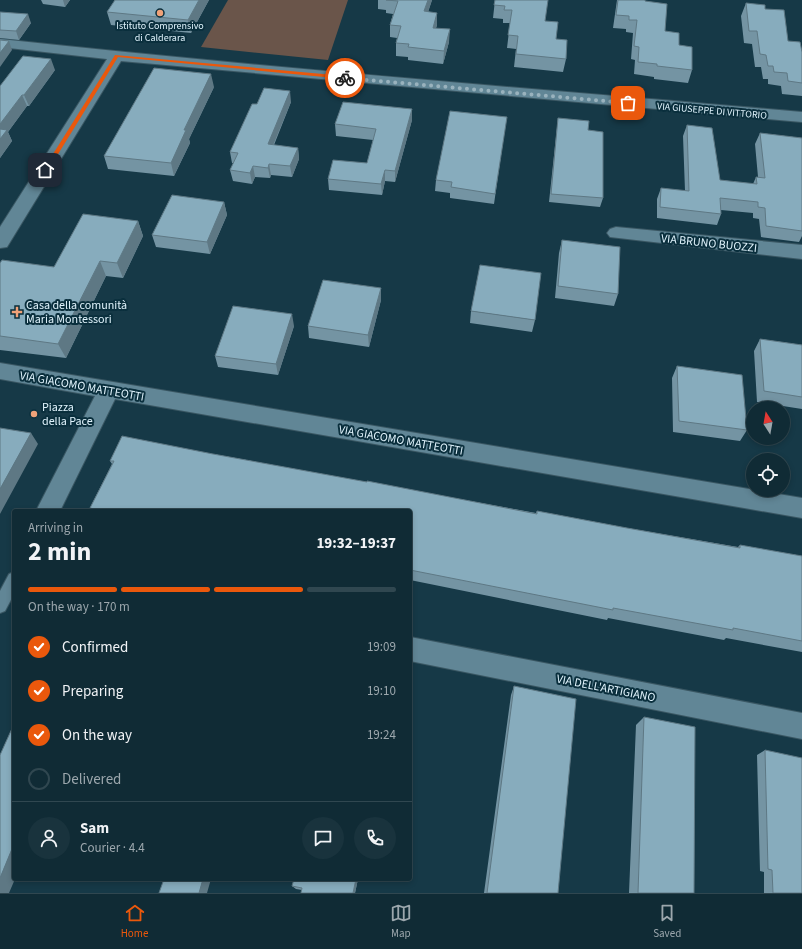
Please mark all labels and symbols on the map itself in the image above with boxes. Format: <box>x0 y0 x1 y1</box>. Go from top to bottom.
marker: Istituto Comprensivo di Calderara <box>155 8 165 18</box>
place label: Istituto Comprensivo di Calderara <box>116 19 204 45</box>
courier <box>325 58 365 98</box>
pin <box>611 86 645 120</box>
street label: VIA GIUSEPPE DI VITTORIO <box>656 99 768 123</box>
pin <box>28 153 62 187</box>
street label: VIA BRUNO BUOZZI <box>660 230 758 257</box>
place label: Casa della comunità Maria Montessori <box>26 297 127 328</box>
marker: Casa della comunità Maria Montessori <box>11 306 23 318</box>
street label: VIA GIACOMO MATTEOTTI <box>18 367 146 406</box>
place label: Piazza della Pace <box>42 399 93 430</box>
north arrow <box>746 401 790 445</box>
marker: Piazza della Pace <box>29 409 39 419</box>
street label: VIA GIACOMO MATTEOTTI <box>337 421 465 460</box>
street label: VIA DELL'ARTIGIANO <box>555 671 657 706</box>

